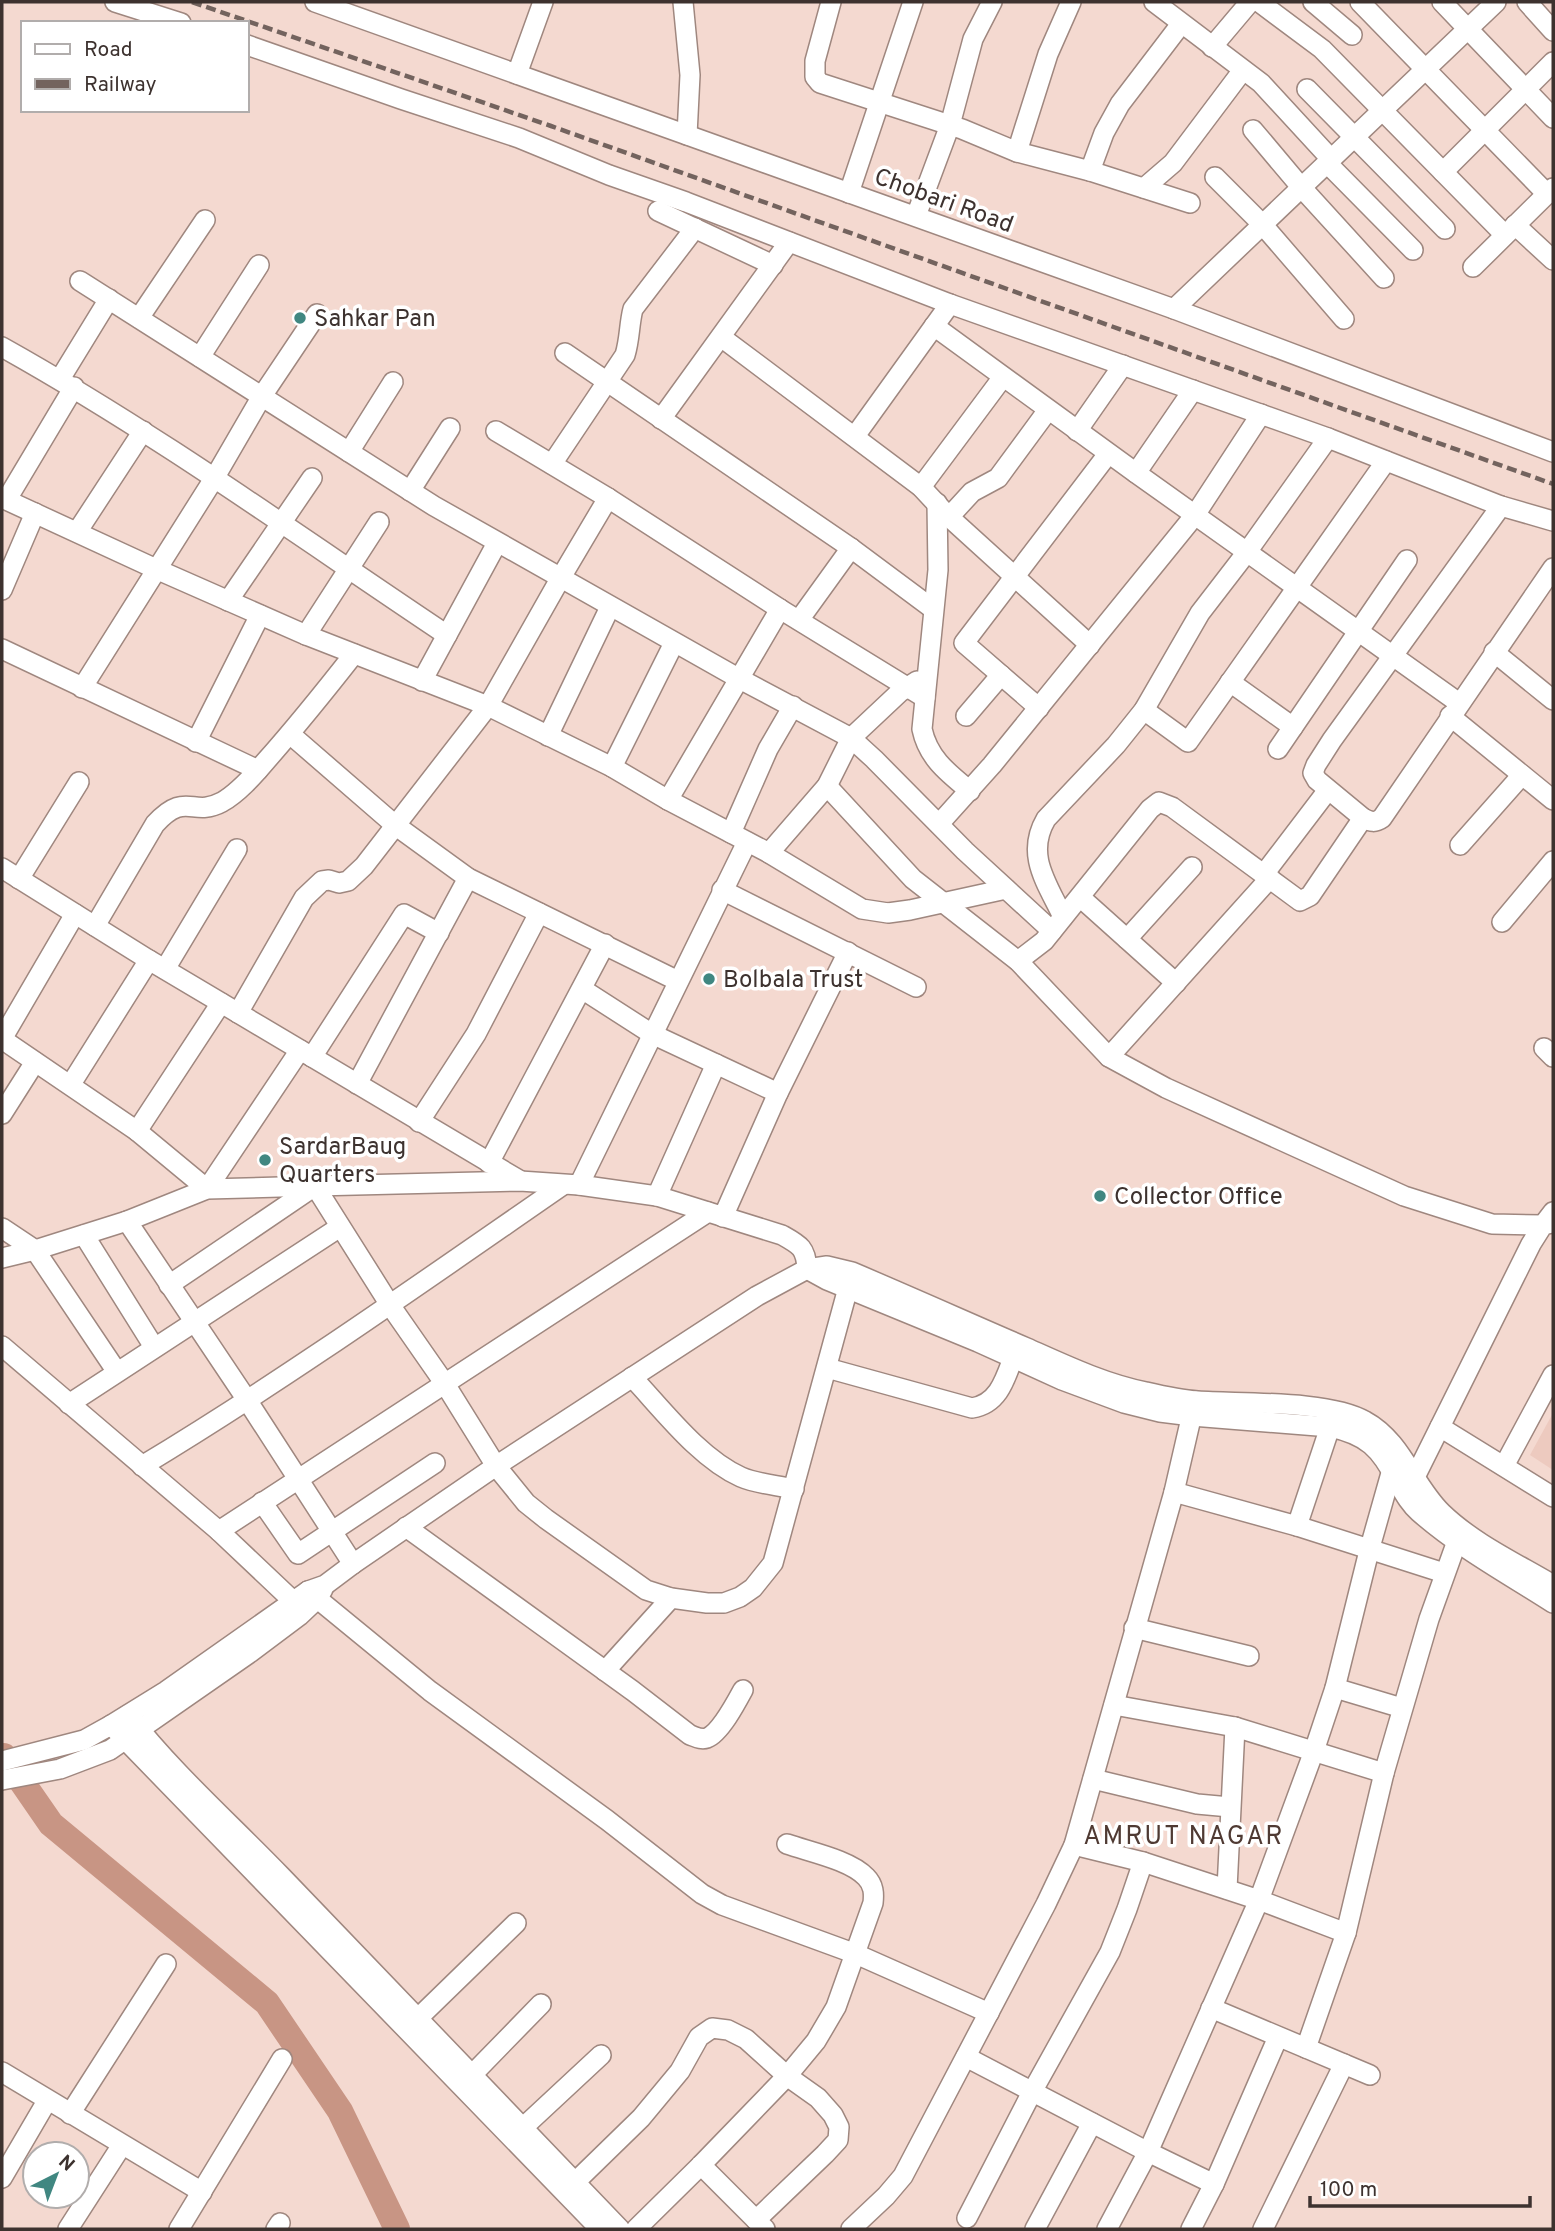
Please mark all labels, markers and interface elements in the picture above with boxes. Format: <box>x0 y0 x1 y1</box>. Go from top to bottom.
legend <box>21 21 248 112</box>
text: Road <box>84 37 133 64</box>
text: Railway <box>84 72 157 99</box>
street label: Chobari Road <box>870 163 1017 241</box>
place label: Sahkar Pan <box>314 305 436 335</box>
marker: Sahkar Pan <box>292 310 308 326</box>
place label: Bolbala Trust <box>723 966 863 996</box>
marker: Bolbala Trust <box>701 971 717 987</box>
place label: SardarBaug Quarters <box>279 1133 406 1191</box>
marker: SardarBaug Quarters <box>257 1152 273 1168</box>
place label: Collector Office <box>1114 1183 1283 1213</box>
marker: Collector Office <box>1092 1188 1108 1204</box>
district label: AMRUT NAGAR <box>1083 1821 1285 1854</box>
north arrow <box>21 2140 91 2210</box>
text: N <box>53 2150 79 2177</box>
scale bar <box>1310 2164 1530 2208</box>
text: 100 m <box>1320 2177 1377 2204</box>

